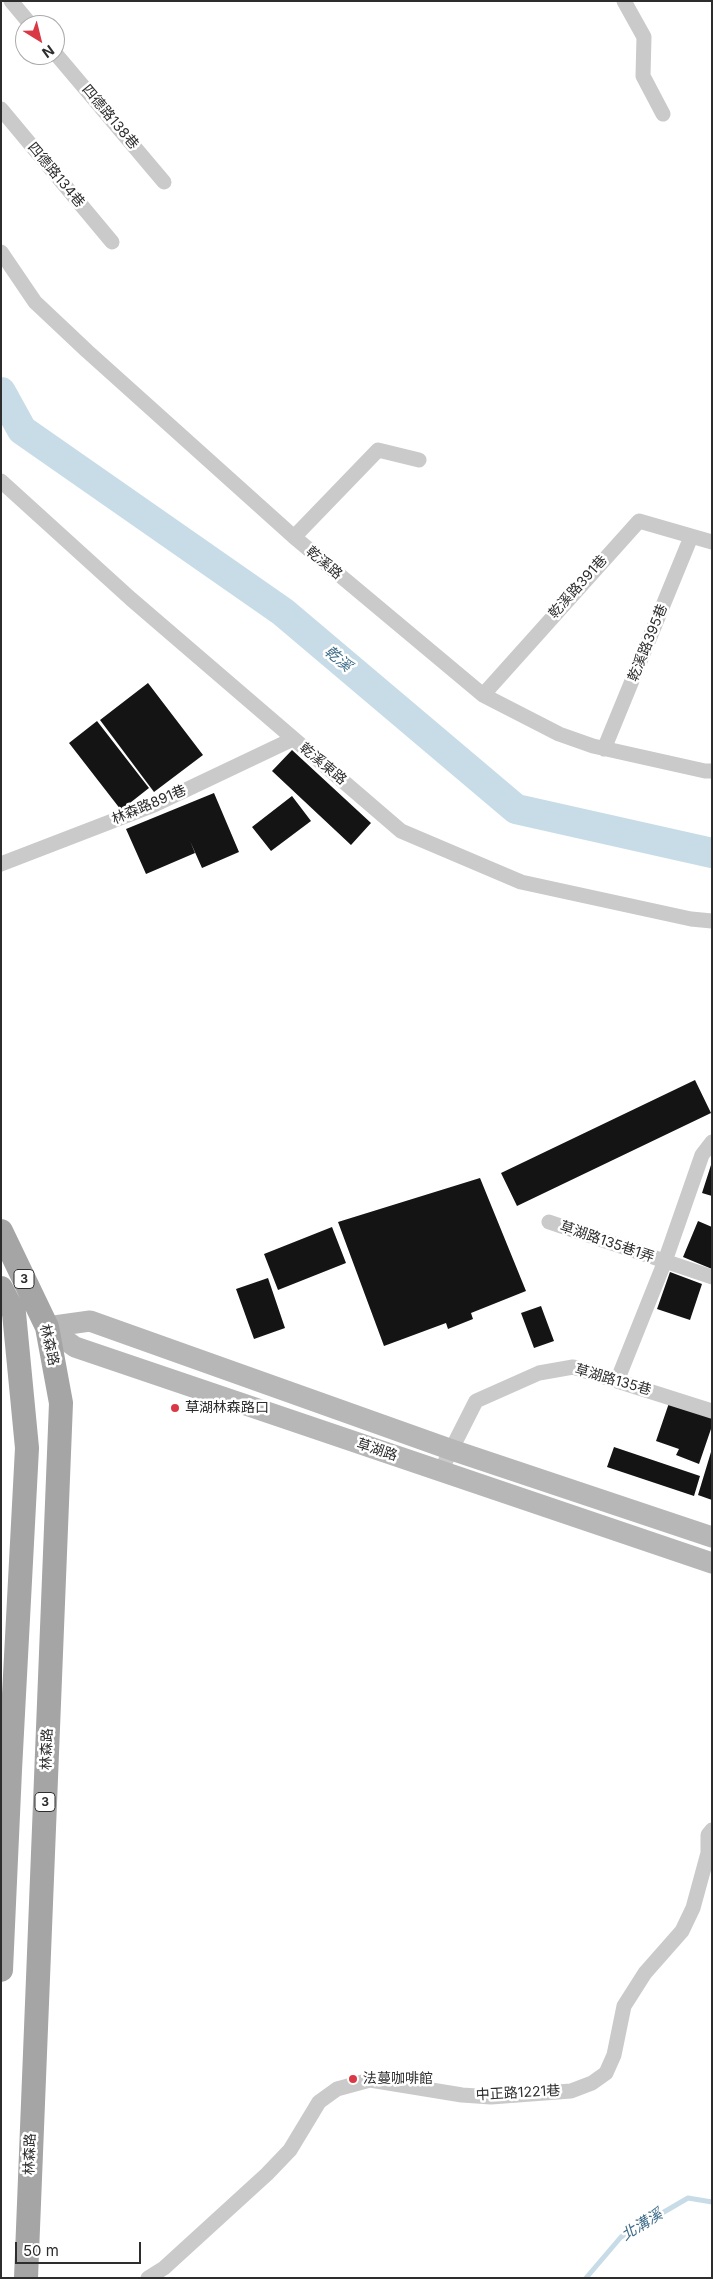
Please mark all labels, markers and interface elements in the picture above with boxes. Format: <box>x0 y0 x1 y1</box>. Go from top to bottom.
north arrow <box>15 15 65 65</box>
text: N <box>39 42 58 62</box>
street label: 四德路138巷 <box>78 81 142 153</box>
street label: 四德路134巷 <box>24 139 88 211</box>
street label: 乾溪路 <box>303 543 345 583</box>
street label: 乾溪路391巷 <box>545 552 611 622</box>
street label: 乾溪路395巷 <box>625 602 671 684</box>
water label: 乾溪 <box>321 642 355 676</box>
street label: 乾溪東路 <box>296 740 350 788</box>
street label: 林森路891巷 <box>109 782 189 828</box>
street label: 草湖路135巷1弄 <box>558 1218 656 1266</box>
road number: 3 <box>14 1270 34 1288</box>
street label: 林森路 <box>36 1323 62 1367</box>
street label: 草湖路135巷 <box>573 1361 653 1399</box>
place label: 草湖林森路口 <box>185 1400 269 1416</box>
marker: 草湖林森路口 <box>169 1402 181 1414</box>
street label: 草湖路 <box>354 1436 400 1464</box>
street label: 林森路 <box>38 1728 56 1770</box>
road number: 3 <box>35 1792 55 1811</box>
place label: 法蔓咖啡館 <box>363 2071 433 2087</box>
marker: 法蔓咖啡館 <box>347 2073 359 2085</box>
street label: 中正路1221巷 <box>475 2082 561 2104</box>
street label: 林森路 <box>21 2133 39 2175</box>
water label: 北溝溪 <box>618 2205 666 2245</box>
scale bar <box>18 2232 144 2264</box>
text: 50 m <box>23 2241 59 2260</box>

